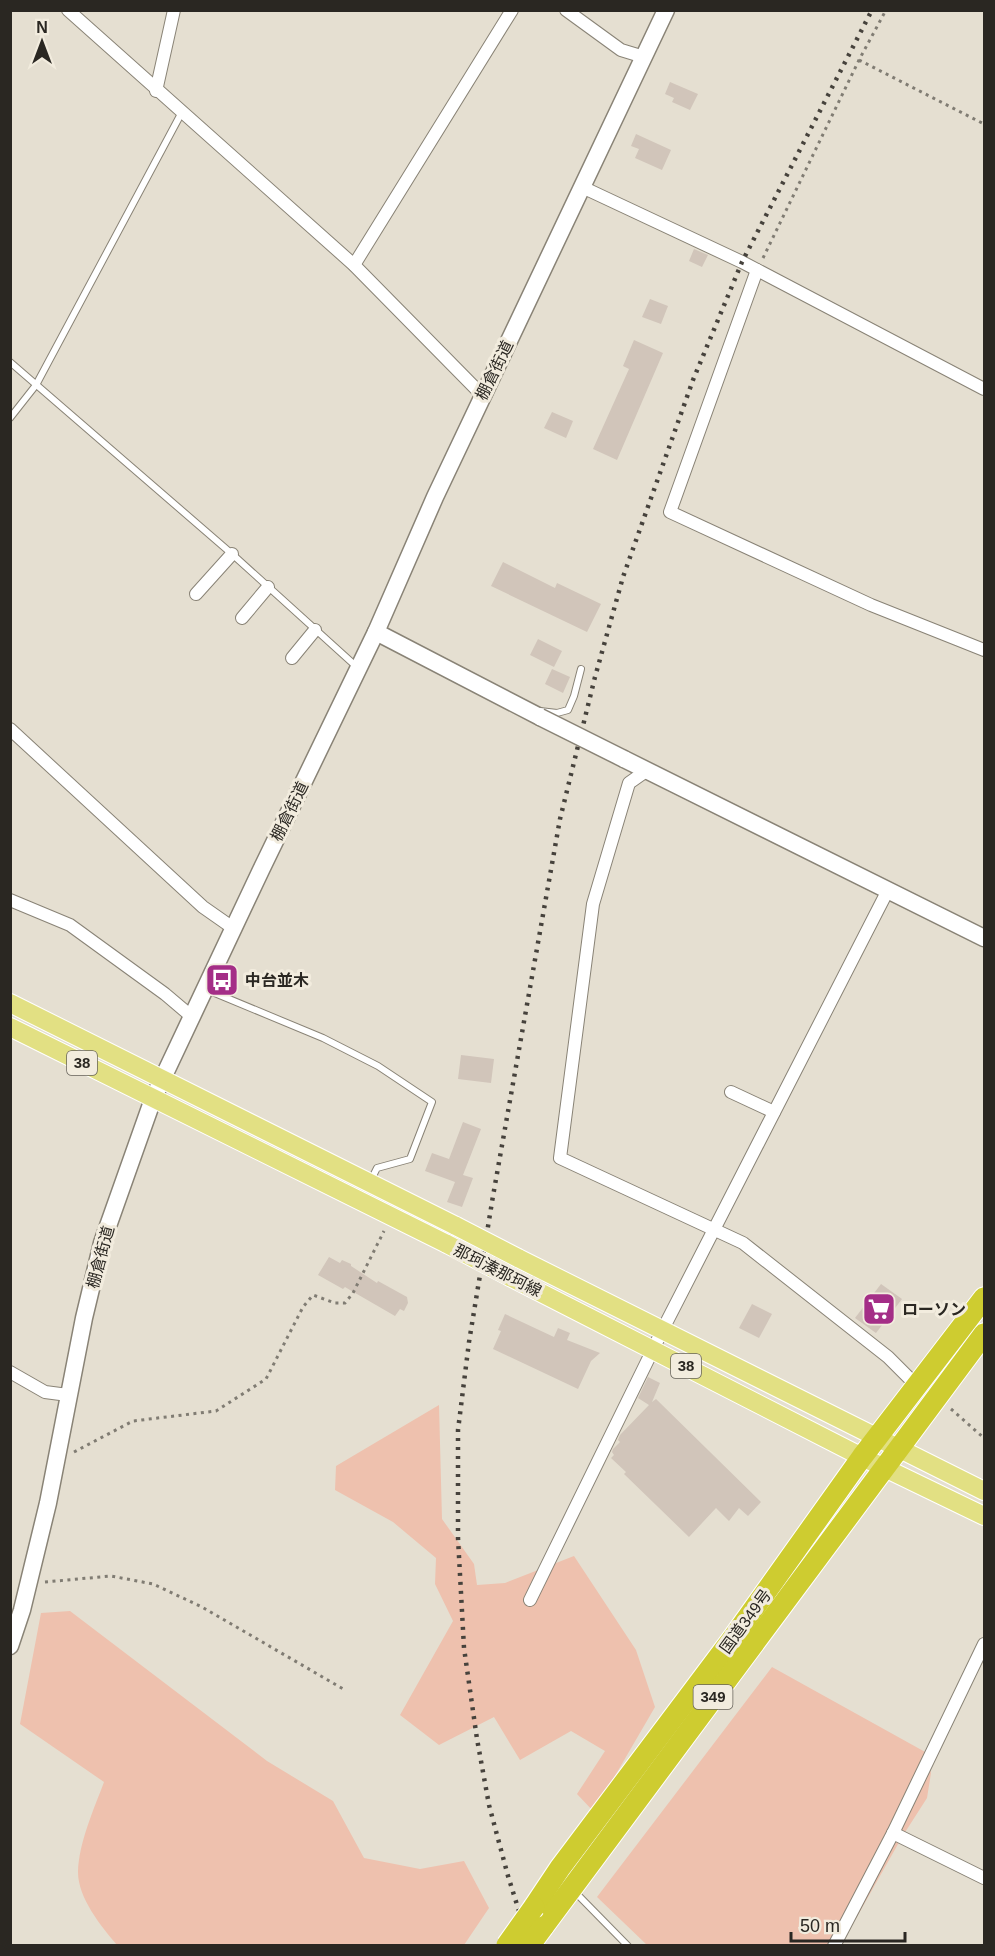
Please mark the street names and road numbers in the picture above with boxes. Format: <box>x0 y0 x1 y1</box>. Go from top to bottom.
street label: 棚倉街道 <box>473 338 516 403</box>
street label: 棚倉街道 <box>268 779 311 844</box>
road number: 38 <box>67 1051 97 1075</box>
street label: 棚倉街道 <box>84 1224 117 1290</box>
street label: 那珂湊那珂線 <box>451 1241 544 1300</box>
road number: 38 <box>671 1354 701 1378</box>
street label: 国道349号 <box>717 1586 774 1657</box>
road number: 349 <box>694 1685 732 1709</box>

